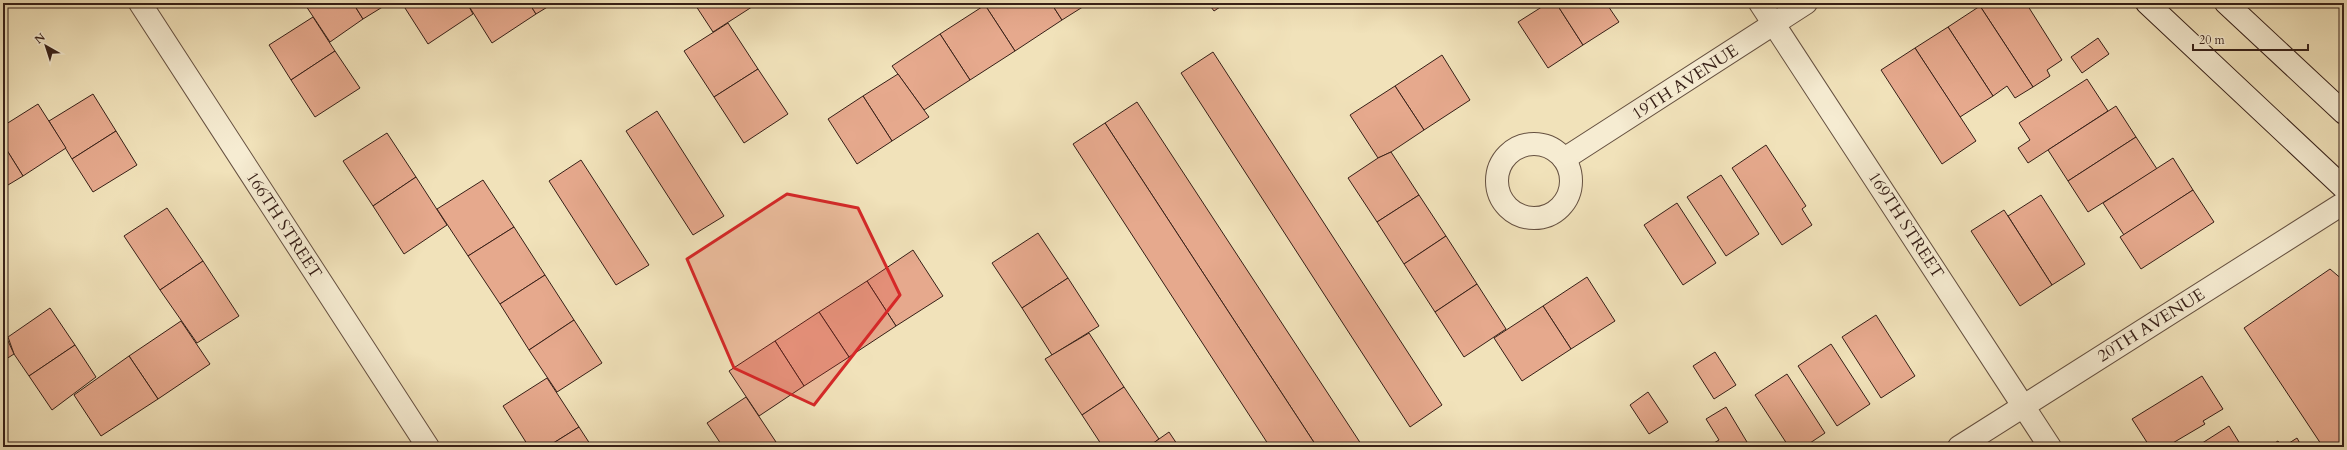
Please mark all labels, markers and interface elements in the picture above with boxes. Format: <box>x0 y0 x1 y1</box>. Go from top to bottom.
north arrow <box>26 26 66 66</box>
scale bar <box>2193 26 2308 52</box>
text: N <box>32 29 49 47</box>
text: 20 m <box>2199 32 2226 48</box>
street label: 19TH AVENUE <box>1627 39 1743 125</box>
street label: 166TH STREET <box>241 167 327 283</box>
street label: 169TH STREET <box>1863 167 1949 283</box>
street label: 20TH AVENUE <box>2093 283 2209 367</box>

